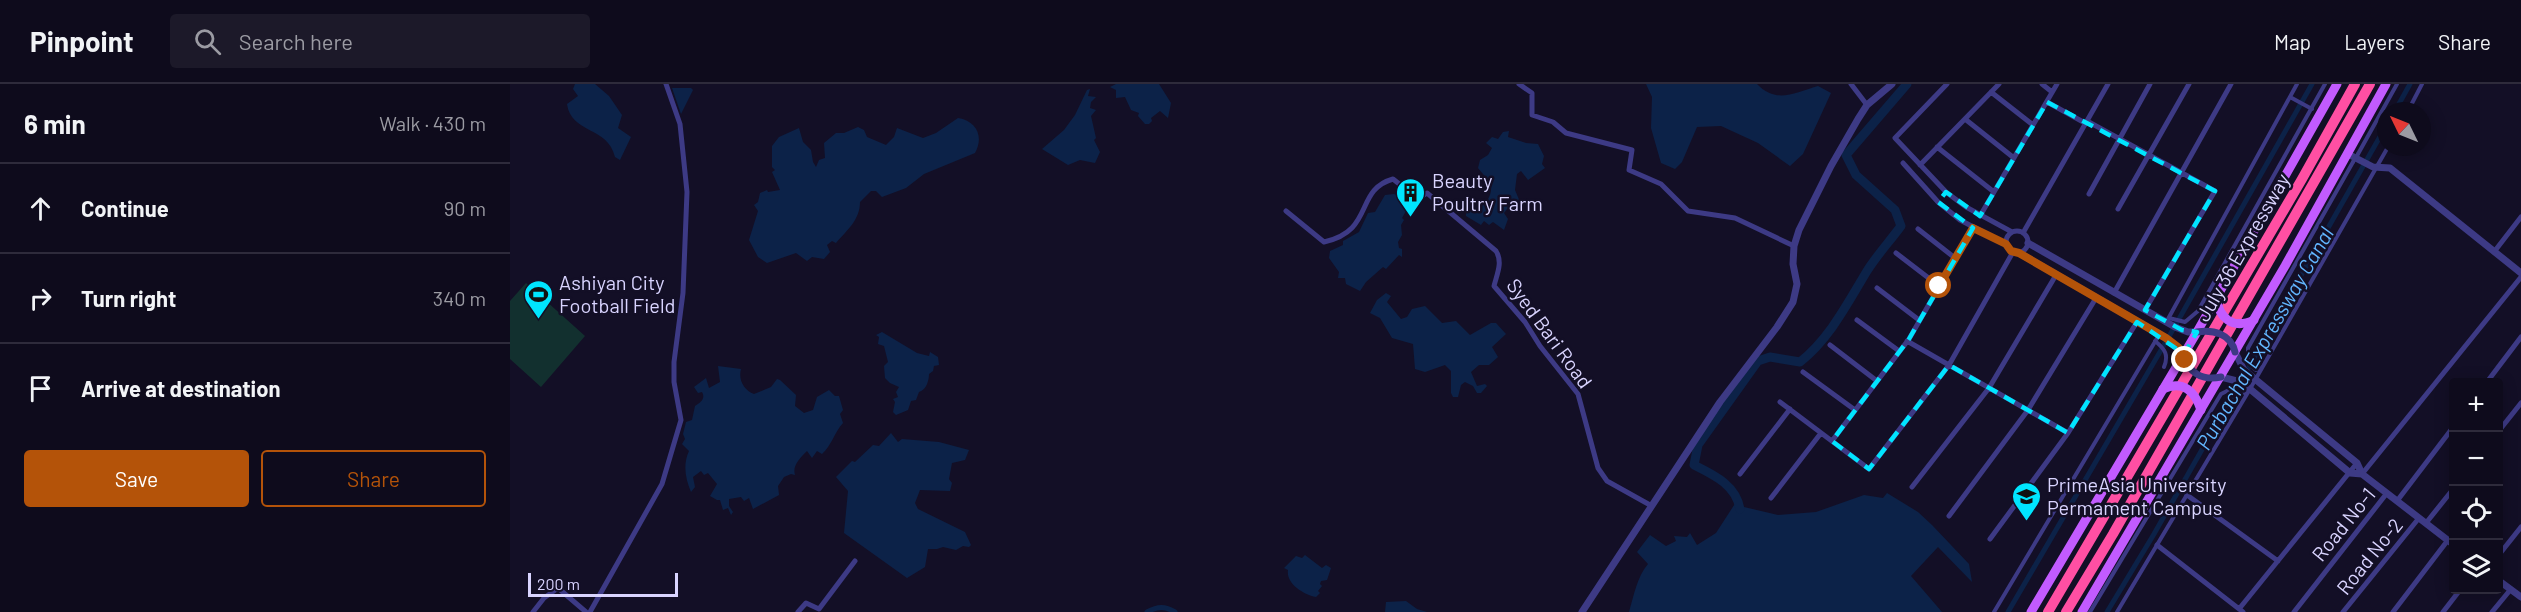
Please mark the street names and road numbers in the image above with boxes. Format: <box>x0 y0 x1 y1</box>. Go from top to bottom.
street label: July 36 Expressway <box>2190 169 2294 325</box>
street label: Syed Bari Road <box>1502 274 1598 392</box>
street label: Road No-1 <box>2306 482 2380 566</box>
street label: Road No-2 <box>2331 513 2407 599</box>

